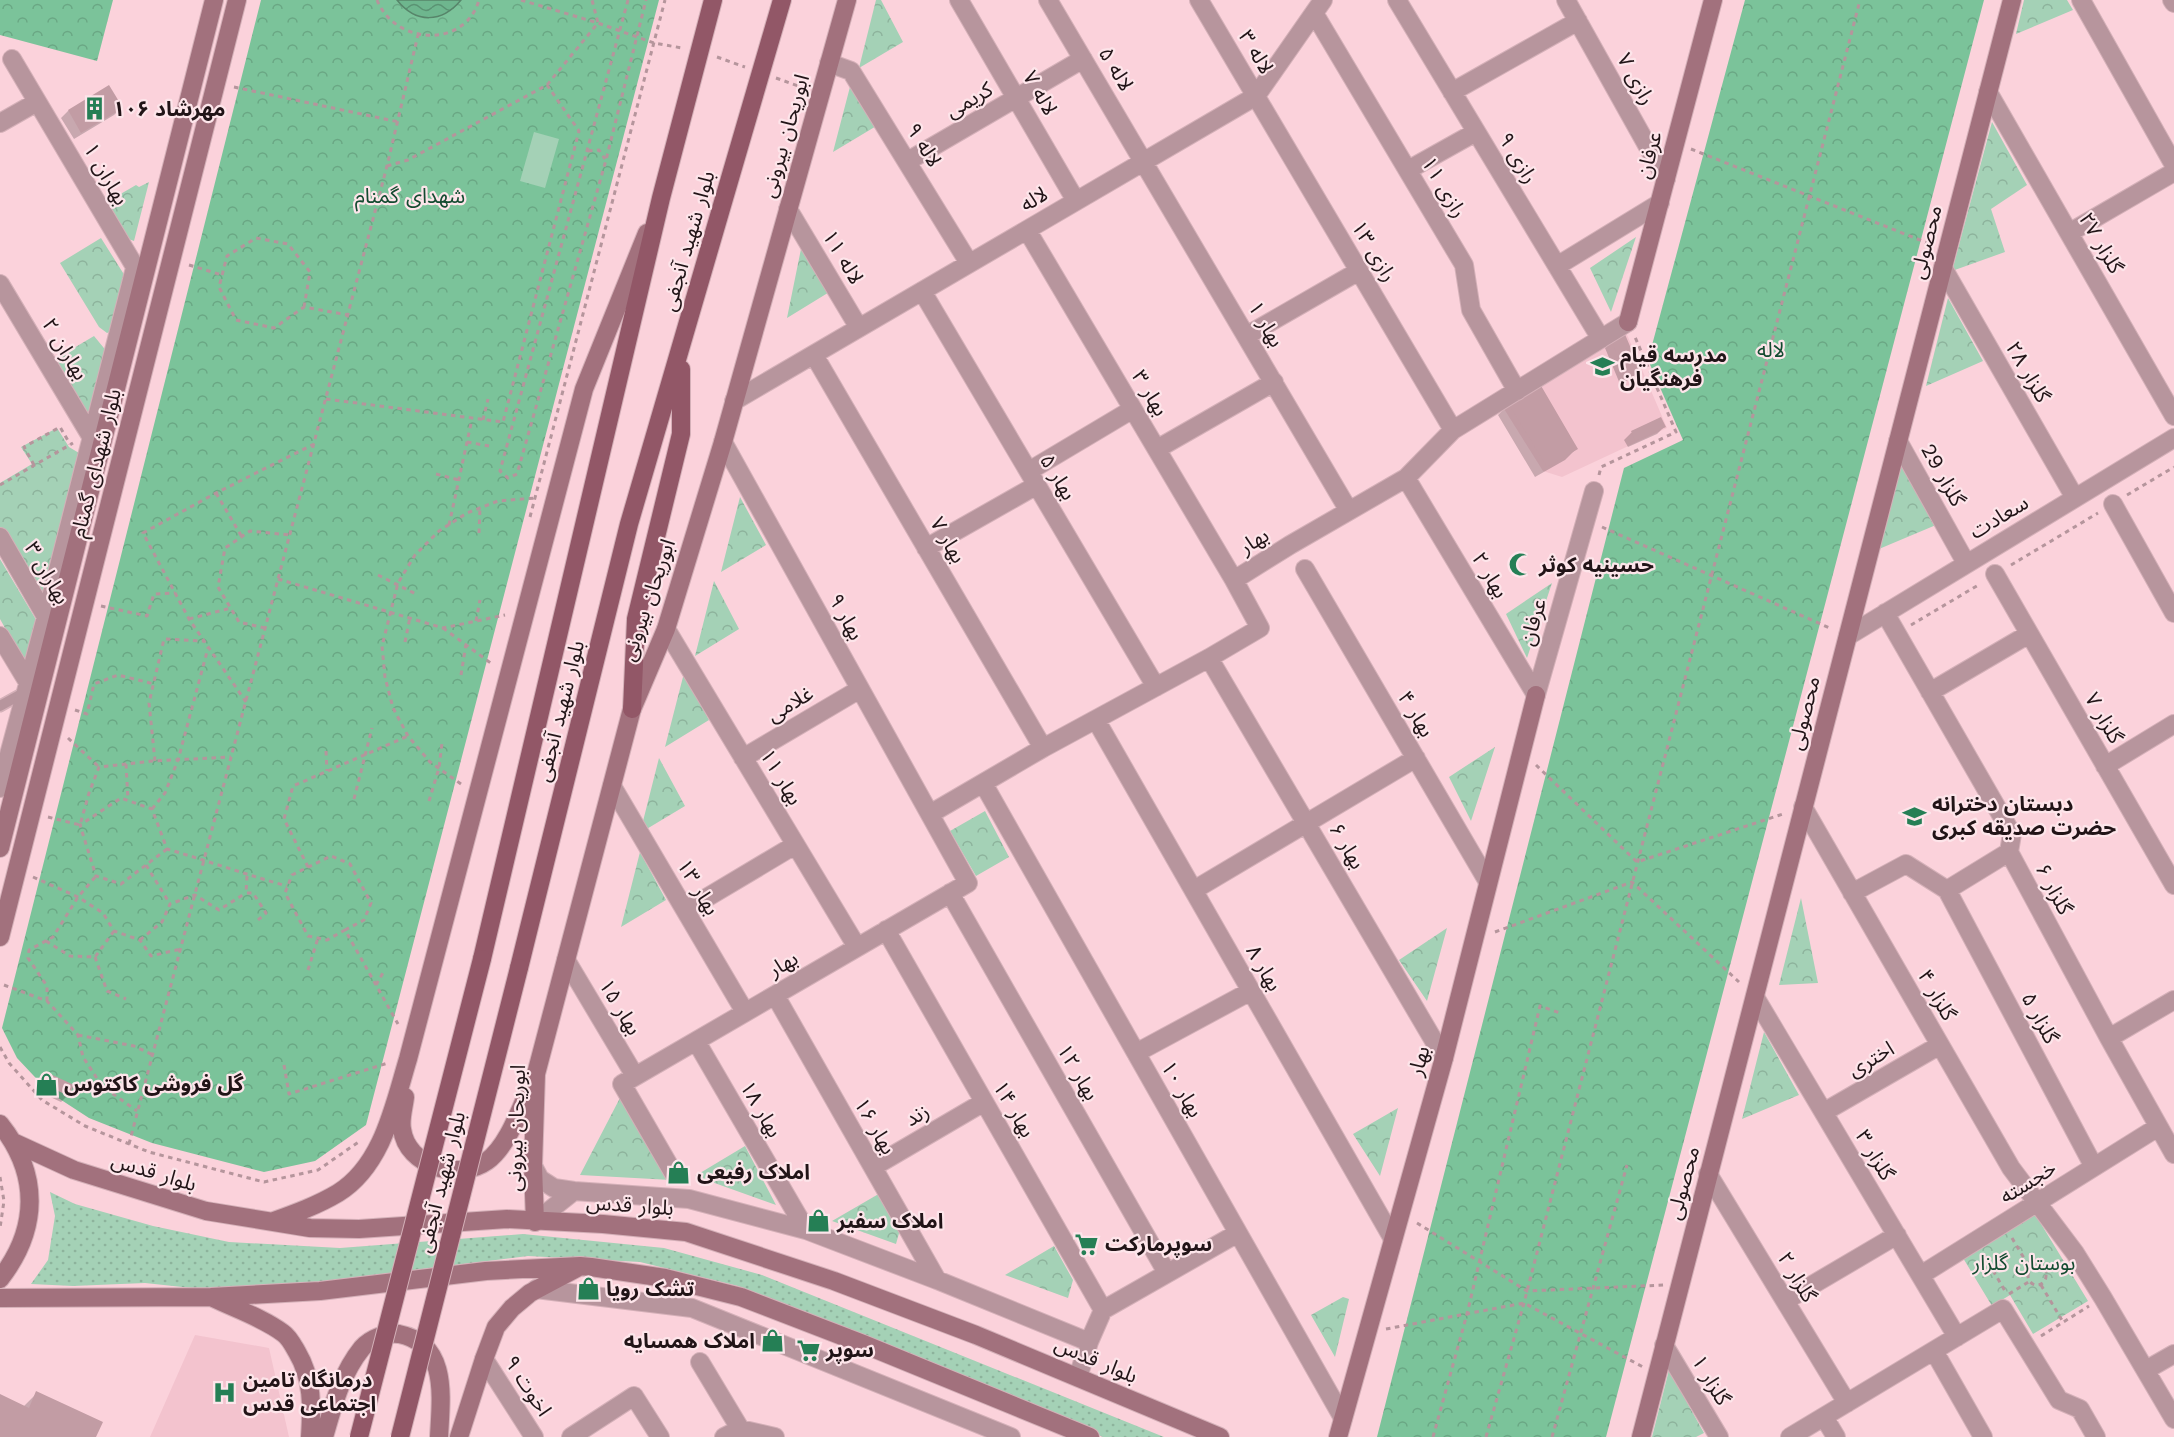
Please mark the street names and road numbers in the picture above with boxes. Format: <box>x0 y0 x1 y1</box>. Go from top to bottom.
street label: لاله ۳ <box>1234 25 1279 78</box>
street label: لاله ۵ <box>1094 42 1139 95</box>
street label: رازی ۷ <box>1612 49 1661 109</box>
street label: لاله ۷ <box>1018 66 1063 119</box>
street label: ابوریحان بیرونی <box>755 71 814 200</box>
street label: کریمی <box>941 76 997 123</box>
street label: لاله ۹ <box>901 118 947 171</box>
street label: رازی ۹ <box>1494 128 1543 188</box>
street label: عرفان <box>1630 128 1667 181</box>
street label: بهاران ۱ <box>79 138 134 210</box>
street label: رازی ۱۱ <box>1416 152 1472 222</box>
street label: بلوار شهید آنجفی <box>656 168 719 314</box>
street label: لاله <box>1015 181 1052 216</box>
street label: محصولی <box>1904 202 1947 281</box>
street label: گلزار ۲۷ <box>2074 208 2129 278</box>
street label: رازی ۱۳ <box>1346 216 1402 286</box>
street label: لاله ۱۱ <box>817 225 869 289</box>
street label: بهار ۱ <box>1243 296 1290 351</box>
street label: بهاران ۲ <box>37 313 94 384</box>
street label: گلزار ۲۸ <box>2001 337 2056 407</box>
street label: بهار ۳ <box>1127 365 1174 420</box>
street label: بلوار شهدای گمنام <box>65 386 130 541</box>
street label: گلزار 29 <box>1916 439 1971 511</box>
street label: بهار ۵ <box>1035 449 1082 504</box>
street label: سعادت <box>1965 489 2033 544</box>
street label: بهار ۷ <box>925 512 972 567</box>
street label: بهار <box>1233 522 1273 560</box>
street label: ابوریحان بیرونی <box>615 536 680 664</box>
street label: بهاران ۳ <box>20 537 75 609</box>
street label: بهار ۲ <box>1467 547 1514 602</box>
street label: بهار ۹ <box>824 589 869 644</box>
street label: عرفان <box>1514 595 1551 648</box>
street label: بلوار شهید آنجفی <box>530 638 589 784</box>
street label: محصولی <box>1782 673 1825 752</box>
street label: غلامی <box>762 680 817 727</box>
street label: بهار ۴ <box>1393 686 1440 741</box>
street label: گلزار ۷ <box>2080 688 2129 748</box>
street label: بهار ۱۱ <box>755 744 808 809</box>
street label: بهار ۶ <box>1324 818 1371 873</box>
street label: بهار ۱۳ <box>672 854 725 919</box>
street label: گلزار ۶ <box>2031 859 2078 919</box>
street label: بهار ۸ <box>1241 940 1288 995</box>
street label: بهار <box>763 945 802 982</box>
street label: گلزار ۴ <box>1913 965 1962 1025</box>
street label: بهار ۱۵ <box>594 974 647 1039</box>
street label: گلزار ۵ <box>2017 988 2064 1048</box>
street label: اختری <box>1843 1035 1898 1082</box>
street label: بهار ۱۲ <box>1052 1039 1105 1105</box>
street label: بهار <box>1402 1043 1434 1080</box>
street label: بهار ۱۰ <box>1156 1056 1209 1122</box>
street label: ابوریحان بیرونی <box>501 1064 530 1192</box>
street label: بهار ۱۸ <box>735 1076 788 1142</box>
street label: بهار ۱۴ <box>988 1076 1041 1142</box>
street label: بهار ۱۶ <box>849 1093 902 1159</box>
street label: زند <box>900 1098 933 1131</box>
street label: بلوار شهید آنجفی <box>411 1109 470 1255</box>
street label: گلزار ۳ <box>1851 1125 1900 1185</box>
street label: محصولی <box>1661 1143 1704 1222</box>
street label: بلوار قدس <box>109 1147 200 1196</box>
street label: خجسته <box>1995 1155 2060 1209</box>
street label: بلوار قدس <box>585 1189 675 1220</box>
street label: گلزار ۲ <box>1773 1247 1822 1307</box>
street label: بلوار قدس <box>1051 1331 1141 1388</box>
street label: گلزار ۱ <box>1687 1350 1736 1410</box>
street label: اخوت ۹ <box>500 1351 557 1421</box>

